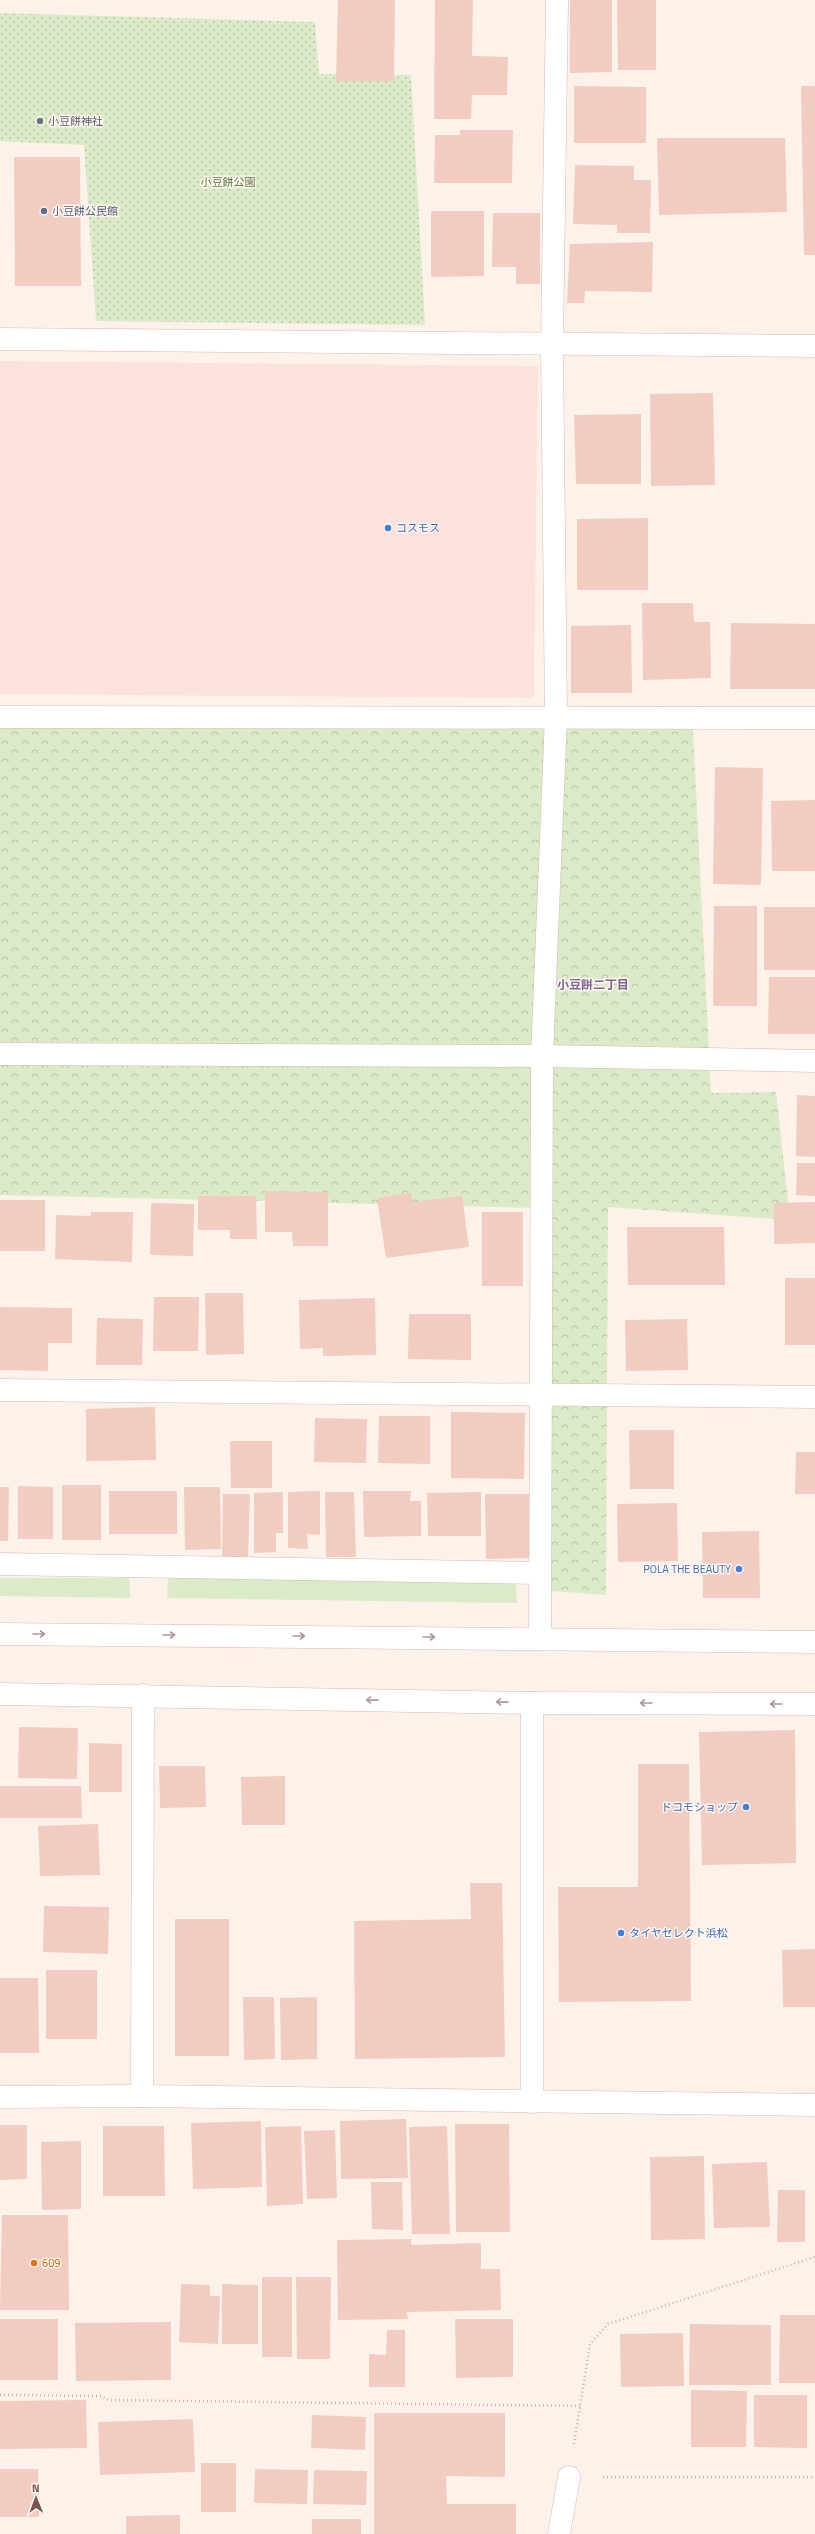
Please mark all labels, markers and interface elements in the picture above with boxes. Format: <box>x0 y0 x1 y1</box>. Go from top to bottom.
place label: 小豆餅神社 <box>48 113 103 129</box>
marker: 小豆餅神社 <box>35 116 45 126</box>
park label: 小豆餅公園 <box>201 174 256 190</box>
place label: 小豆餅公民館 <box>52 203 118 219</box>
marker: 小豆餅公民館 <box>39 206 49 216</box>
place label: コスモス <box>396 520 440 536</box>
marker: コスモス <box>383 523 393 533</box>
district label: 小豆餅二丁目 <box>557 975 629 994</box>
place label: POLA THE BEAUTY <box>643 1561 731 1577</box>
marker: POLA THE BEAUTY <box>734 1564 744 1574</box>
one-way arrow <box>32 1631 45 1638</box>
one-way arrow <box>162 1631 175 1639</box>
one-way arrow <box>292 1632 305 1640</box>
one-way arrow <box>422 1633 435 1641</box>
one-way arrow <box>366 1696 379 1704</box>
one-way arrow <box>496 1698 509 1706</box>
one-way arrow <box>640 1699 653 1707</box>
one-way arrow <box>770 1700 783 1708</box>
place label: ドコモショップ <box>661 1799 738 1815</box>
marker: ドコモショップ <box>741 1802 751 1812</box>
place label: タイヤセレクト浜松 <box>629 1925 728 1941</box>
marker: タイヤセレクト浜松 <box>616 1928 626 1938</box>
place label: 609 <box>42 2255 60 2271</box>
marker: 609 <box>29 2258 39 2268</box>
north arrow <box>16 2478 56 2518</box>
text: N <box>32 2480 40 2496</box>

